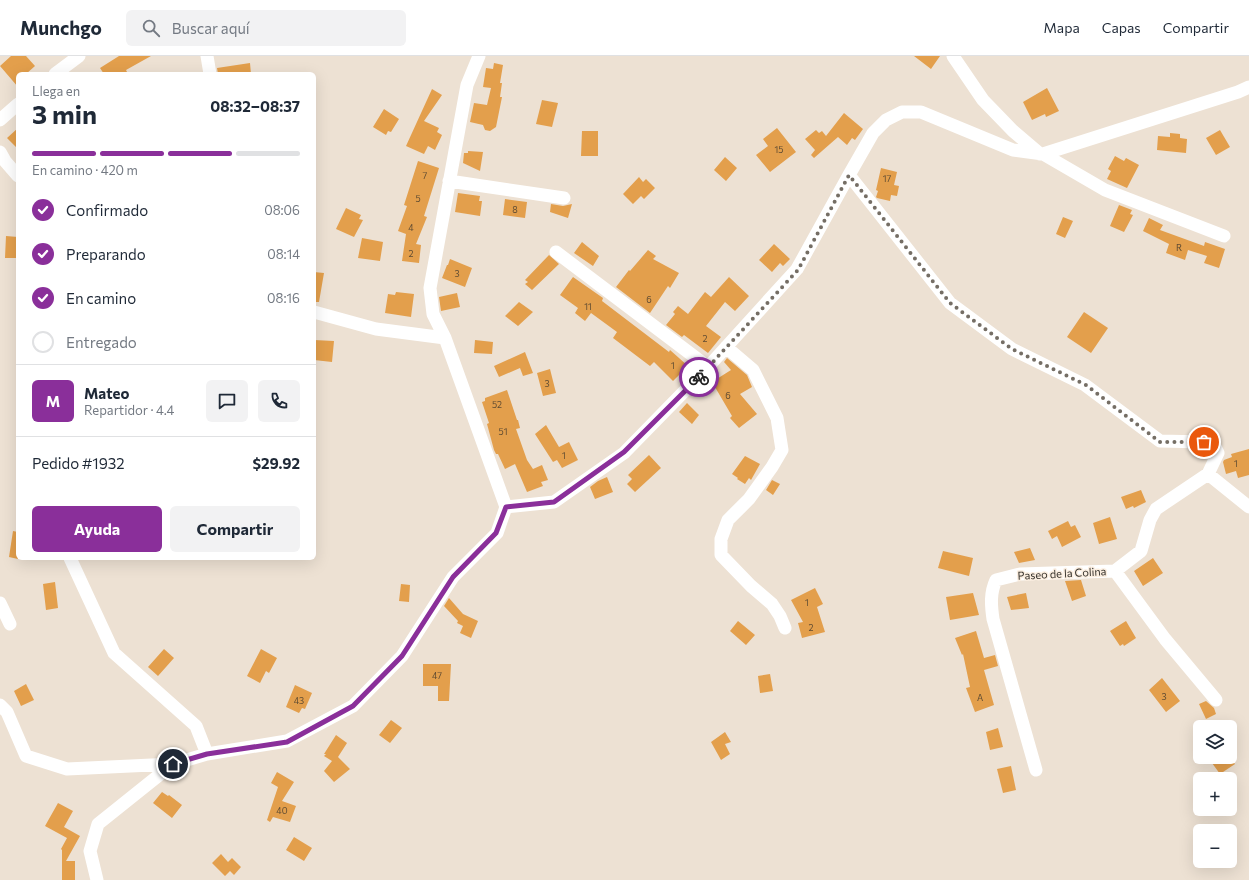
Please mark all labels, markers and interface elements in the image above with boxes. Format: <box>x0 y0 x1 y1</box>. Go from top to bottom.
search box <box>126 10 406 46</box>
text: Munchgo <box>20 16 102 39</box>
icon: search <box>140 17 162 39</box>
text: Buscar aquí <box>172 19 250 37</box>
text: Mapa <box>1044 19 1080 36</box>
text: Capas <box>1102 19 1141 36</box>
text: Compartir <box>1163 19 1229 36</box>
text: Llega en <box>32 83 80 99</box>
text: 08:32–08:37 <box>210 97 300 115</box>
text: 3 min <box>32 98 97 129</box>
house number: 15 <box>774 144 784 155</box>
text: En camino · 420 m <box>32 162 138 178</box>
house number: 7 <box>423 170 428 181</box>
house number: 17 <box>883 173 892 184</box>
house number: 5 <box>415 193 421 204</box>
icon: check <box>32 199 54 221</box>
text: Confirmado <box>66 201 148 219</box>
text: 08:06 <box>264 202 300 218</box>
house number: 8 <box>512 204 518 215</box>
house number: 4 <box>408 222 414 233</box>
house number: R <box>1176 242 1182 253</box>
icon: check <box>32 243 54 265</box>
text: Preparando <box>66 245 146 263</box>
text: 08:14 <box>267 246 300 262</box>
house number: 2 <box>409 248 414 259</box>
house number: 3 <box>454 268 460 279</box>
icon: check <box>32 287 54 309</box>
text: En camino <box>66 289 136 307</box>
text: 08:16 <box>267 290 300 306</box>
house number: 6 <box>646 294 652 305</box>
house number: 11 <box>584 301 592 312</box>
text: Entregado <box>66 333 137 351</box>
house number: 2 <box>703 333 708 344</box>
courier <box>679 357 719 397</box>
house number: 1 <box>671 360 675 371</box>
icon: bike <box>688 366 710 388</box>
house number: 3 <box>544 378 550 389</box>
button: chat <box>206 380 248 422</box>
button: phone <box>258 380 300 422</box>
text: Mateo <box>84 384 129 402</box>
house number: 6 <box>725 390 731 401</box>
text: M <box>46 392 60 410</box>
house number: 52 <box>492 399 502 410</box>
text: Repartidor · 4.4 <box>84 402 174 418</box>
pin <box>1187 425 1221 459</box>
house number: 51 <box>498 426 508 437</box>
icon: bag <box>1193 431 1215 453</box>
house number: 1 <box>562 450 566 461</box>
text: Pedido #1932 <box>32 454 125 472</box>
text: $29.92 <box>252 454 300 472</box>
house number: 1 <box>1234 458 1238 469</box>
button: Ayuda <box>32 506 162 552</box>
button: Compartir <box>170 506 300 552</box>
street label: Paseo de la Colina <box>1017 564 1107 582</box>
house number: 1 <box>805 597 809 608</box>
house number: 2 <box>809 622 814 633</box>
house number: 47 <box>432 670 442 681</box>
house number: 3 <box>1161 691 1167 702</box>
house number: A <box>977 692 983 703</box>
house number: 43 <box>294 695 304 706</box>
map controls <box>1193 720 1237 868</box>
button: layers <box>1193 720 1237 764</box>
pin <box>156 747 190 781</box>
icon: home <box>162 753 184 775</box>
button: + <box>1193 772 1237 816</box>
house number: 40 <box>276 805 288 816</box>
button: − <box>1193 824 1237 868</box>

